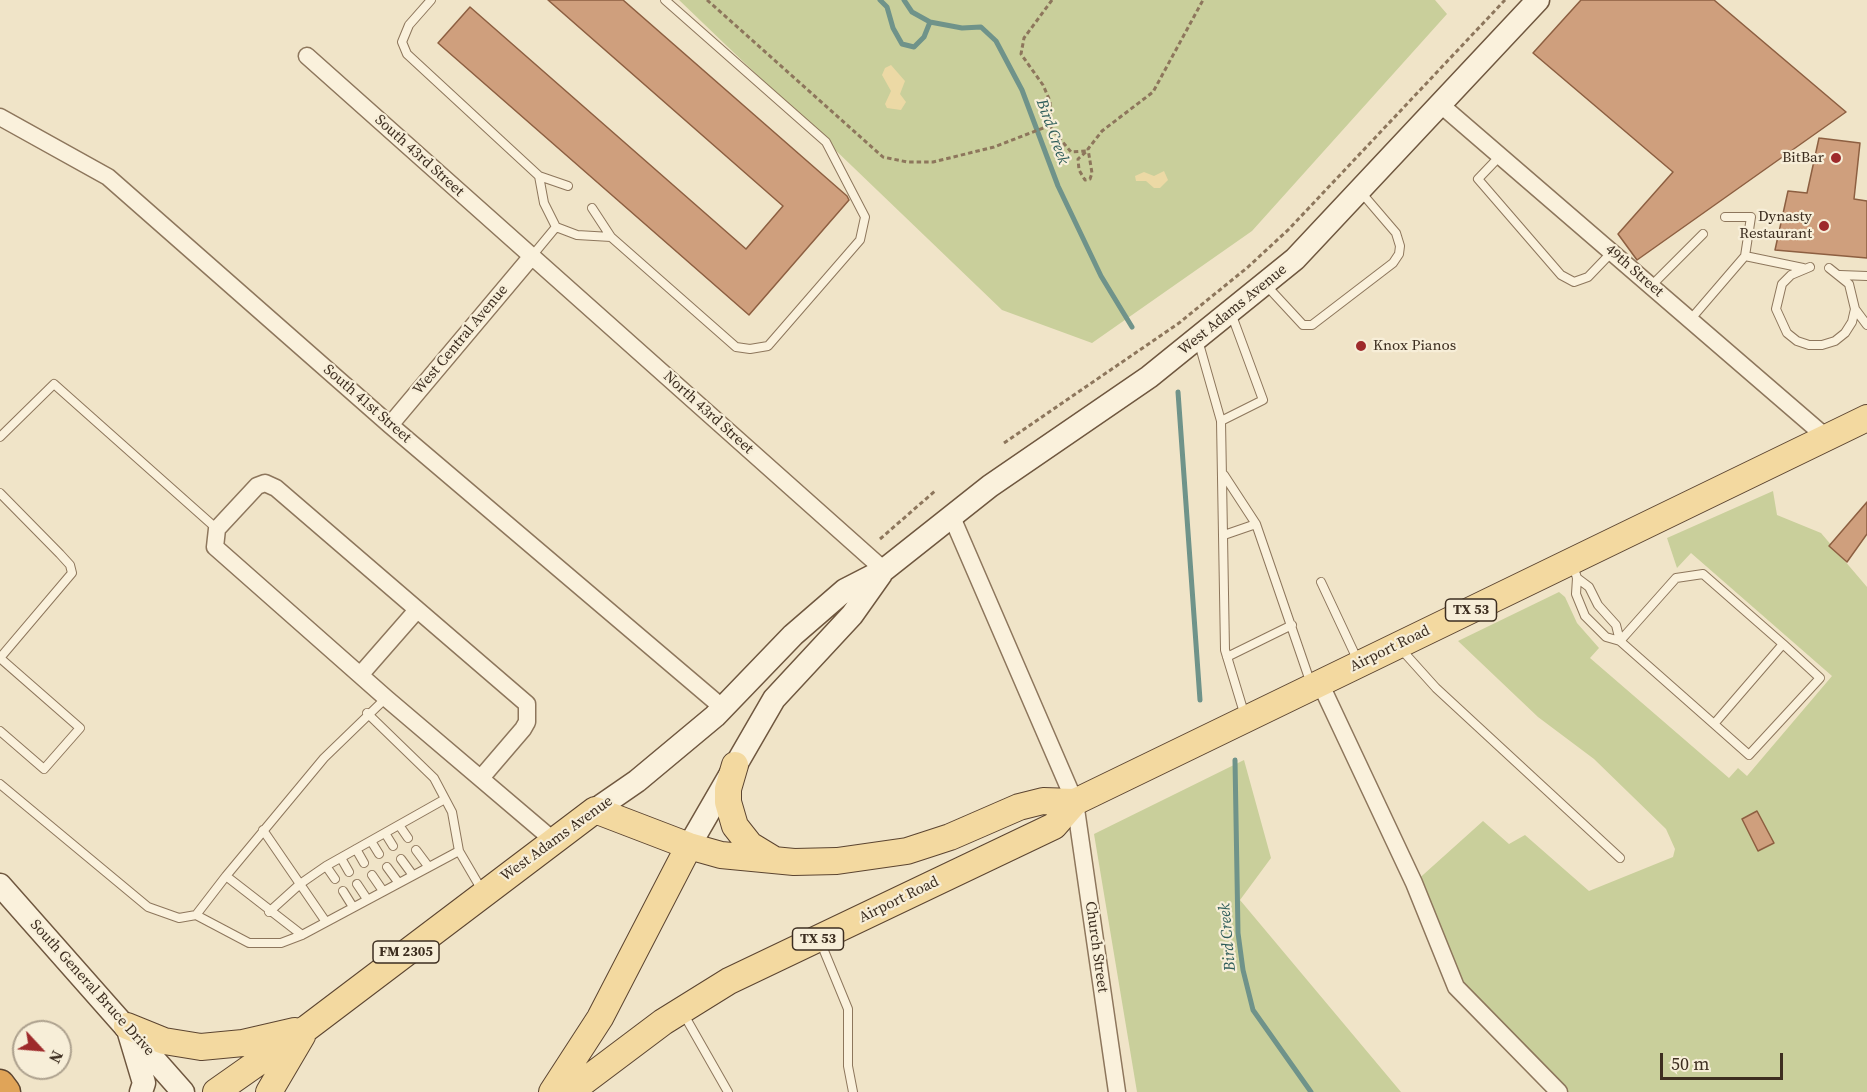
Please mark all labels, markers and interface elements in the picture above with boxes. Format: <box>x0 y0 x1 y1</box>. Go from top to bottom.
water label: Bird Creek <box>1031 97 1073 167</box>
street label: South 43rd Street <box>371 111 467 201</box>
place label: BitBar <box>1782 149 1824 167</box>
marker: BitBar <box>1829 151 1843 165</box>
place label: Dynasty Restaurant <box>1739 208 1812 243</box>
marker: Dynasty Restaurant <box>1817 219 1831 233</box>
street label: 49th Street <box>1601 241 1667 301</box>
street label: West Adams Avenue <box>1175 261 1291 359</box>
street label: West Central Avenue <box>410 281 512 399</box>
place label: Knox Pianos <box>1373 337 1456 355</box>
marker: Knox Pianos <box>1354 339 1368 353</box>
street label: South 41st Street <box>319 361 415 447</box>
street label: North 43rd Street <box>659 368 757 458</box>
road number: TX 53 <box>1446 599 1496 621</box>
street label: Airport Road <box>1347 622 1433 676</box>
street label: West Adams Avenue <box>497 792 617 886</box>
street label: Airport Road <box>856 873 942 927</box>
street label: Church Street <box>1081 900 1111 994</box>
water label: Bird Creek <box>1215 902 1241 972</box>
street label: South General Bruce Drive <box>26 916 158 1060</box>
road number: TX 53 <box>792 928 844 950</box>
road number: FM 2305 <box>373 941 439 963</box>
north arrow <box>12 1020 72 1080</box>
scale bar <box>1663 1041 1786 1079</box>
text: N <box>44 1047 69 1067</box>
text: 50 m <box>1671 1051 1709 1076</box>

